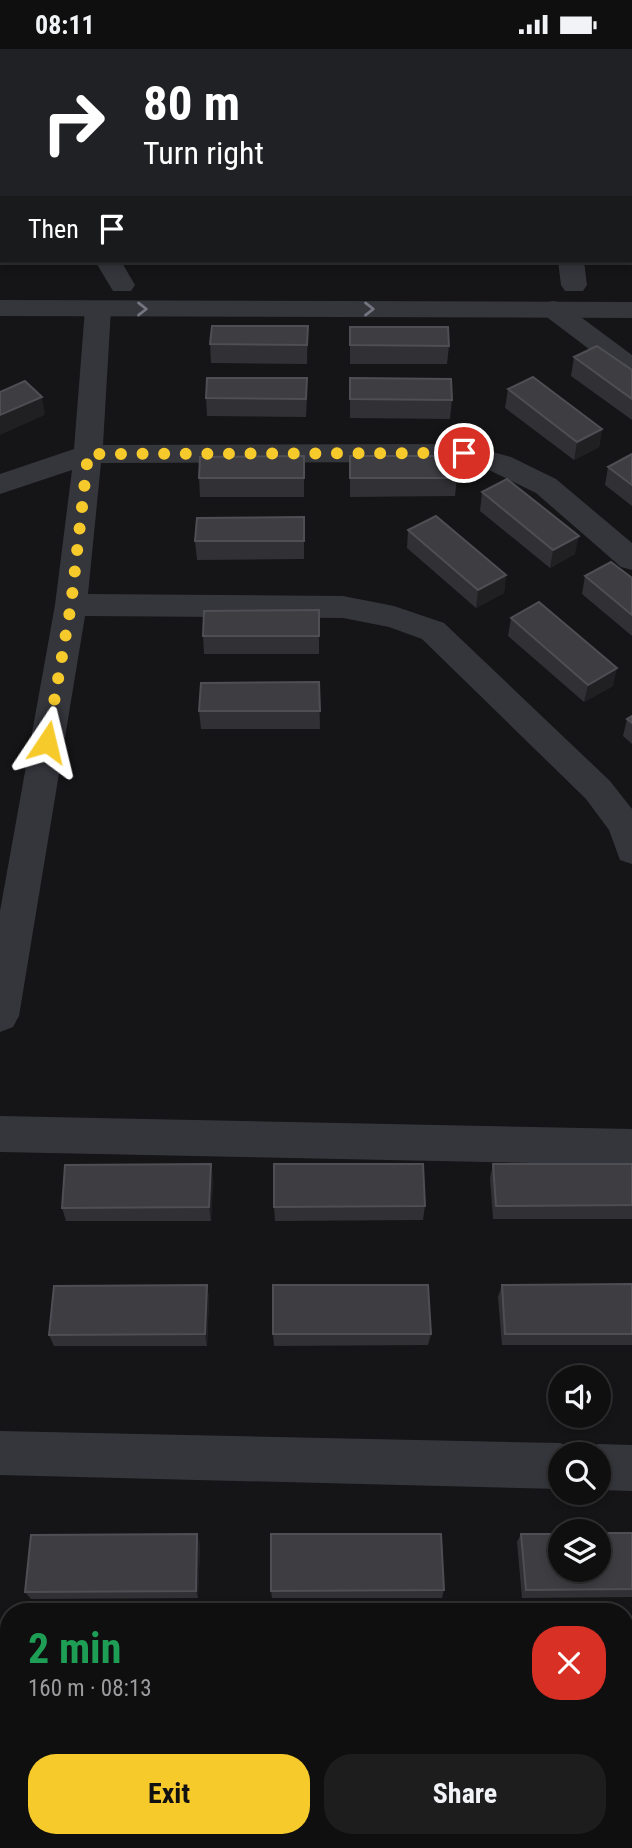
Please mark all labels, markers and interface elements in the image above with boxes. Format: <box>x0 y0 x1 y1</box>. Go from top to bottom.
text: 08:11 <box>35 10 95 40</box>
text: 80 m <box>143 75 240 132</box>
icon: right <box>28 77 119 168</box>
text: Turn right <box>143 134 264 172</box>
icon: arrive <box>93 210 131 248</box>
text: Then <box>28 214 79 244</box>
one-way arrow <box>137 301 147 317</box>
one-way arrow <box>364 301 375 317</box>
pin <box>434 423 494 483</box>
icon: arrive <box>445 434 483 472</box>
position arrow <box>10 705 84 779</box>
map controls <box>548 1365 611 1582</box>
button: sound <box>548 1365 611 1428</box>
button: search <box>548 1442 611 1505</box>
button: layers <box>548 1519 611 1582</box>
text: 2 min <box>28 1624 121 1673</box>
button: close <box>532 1626 606 1700</box>
text: 160 m · 08:13 <box>28 1675 152 1702</box>
button: Exit <box>28 1754 310 1834</box>
button: Share <box>324 1754 606 1834</box>

